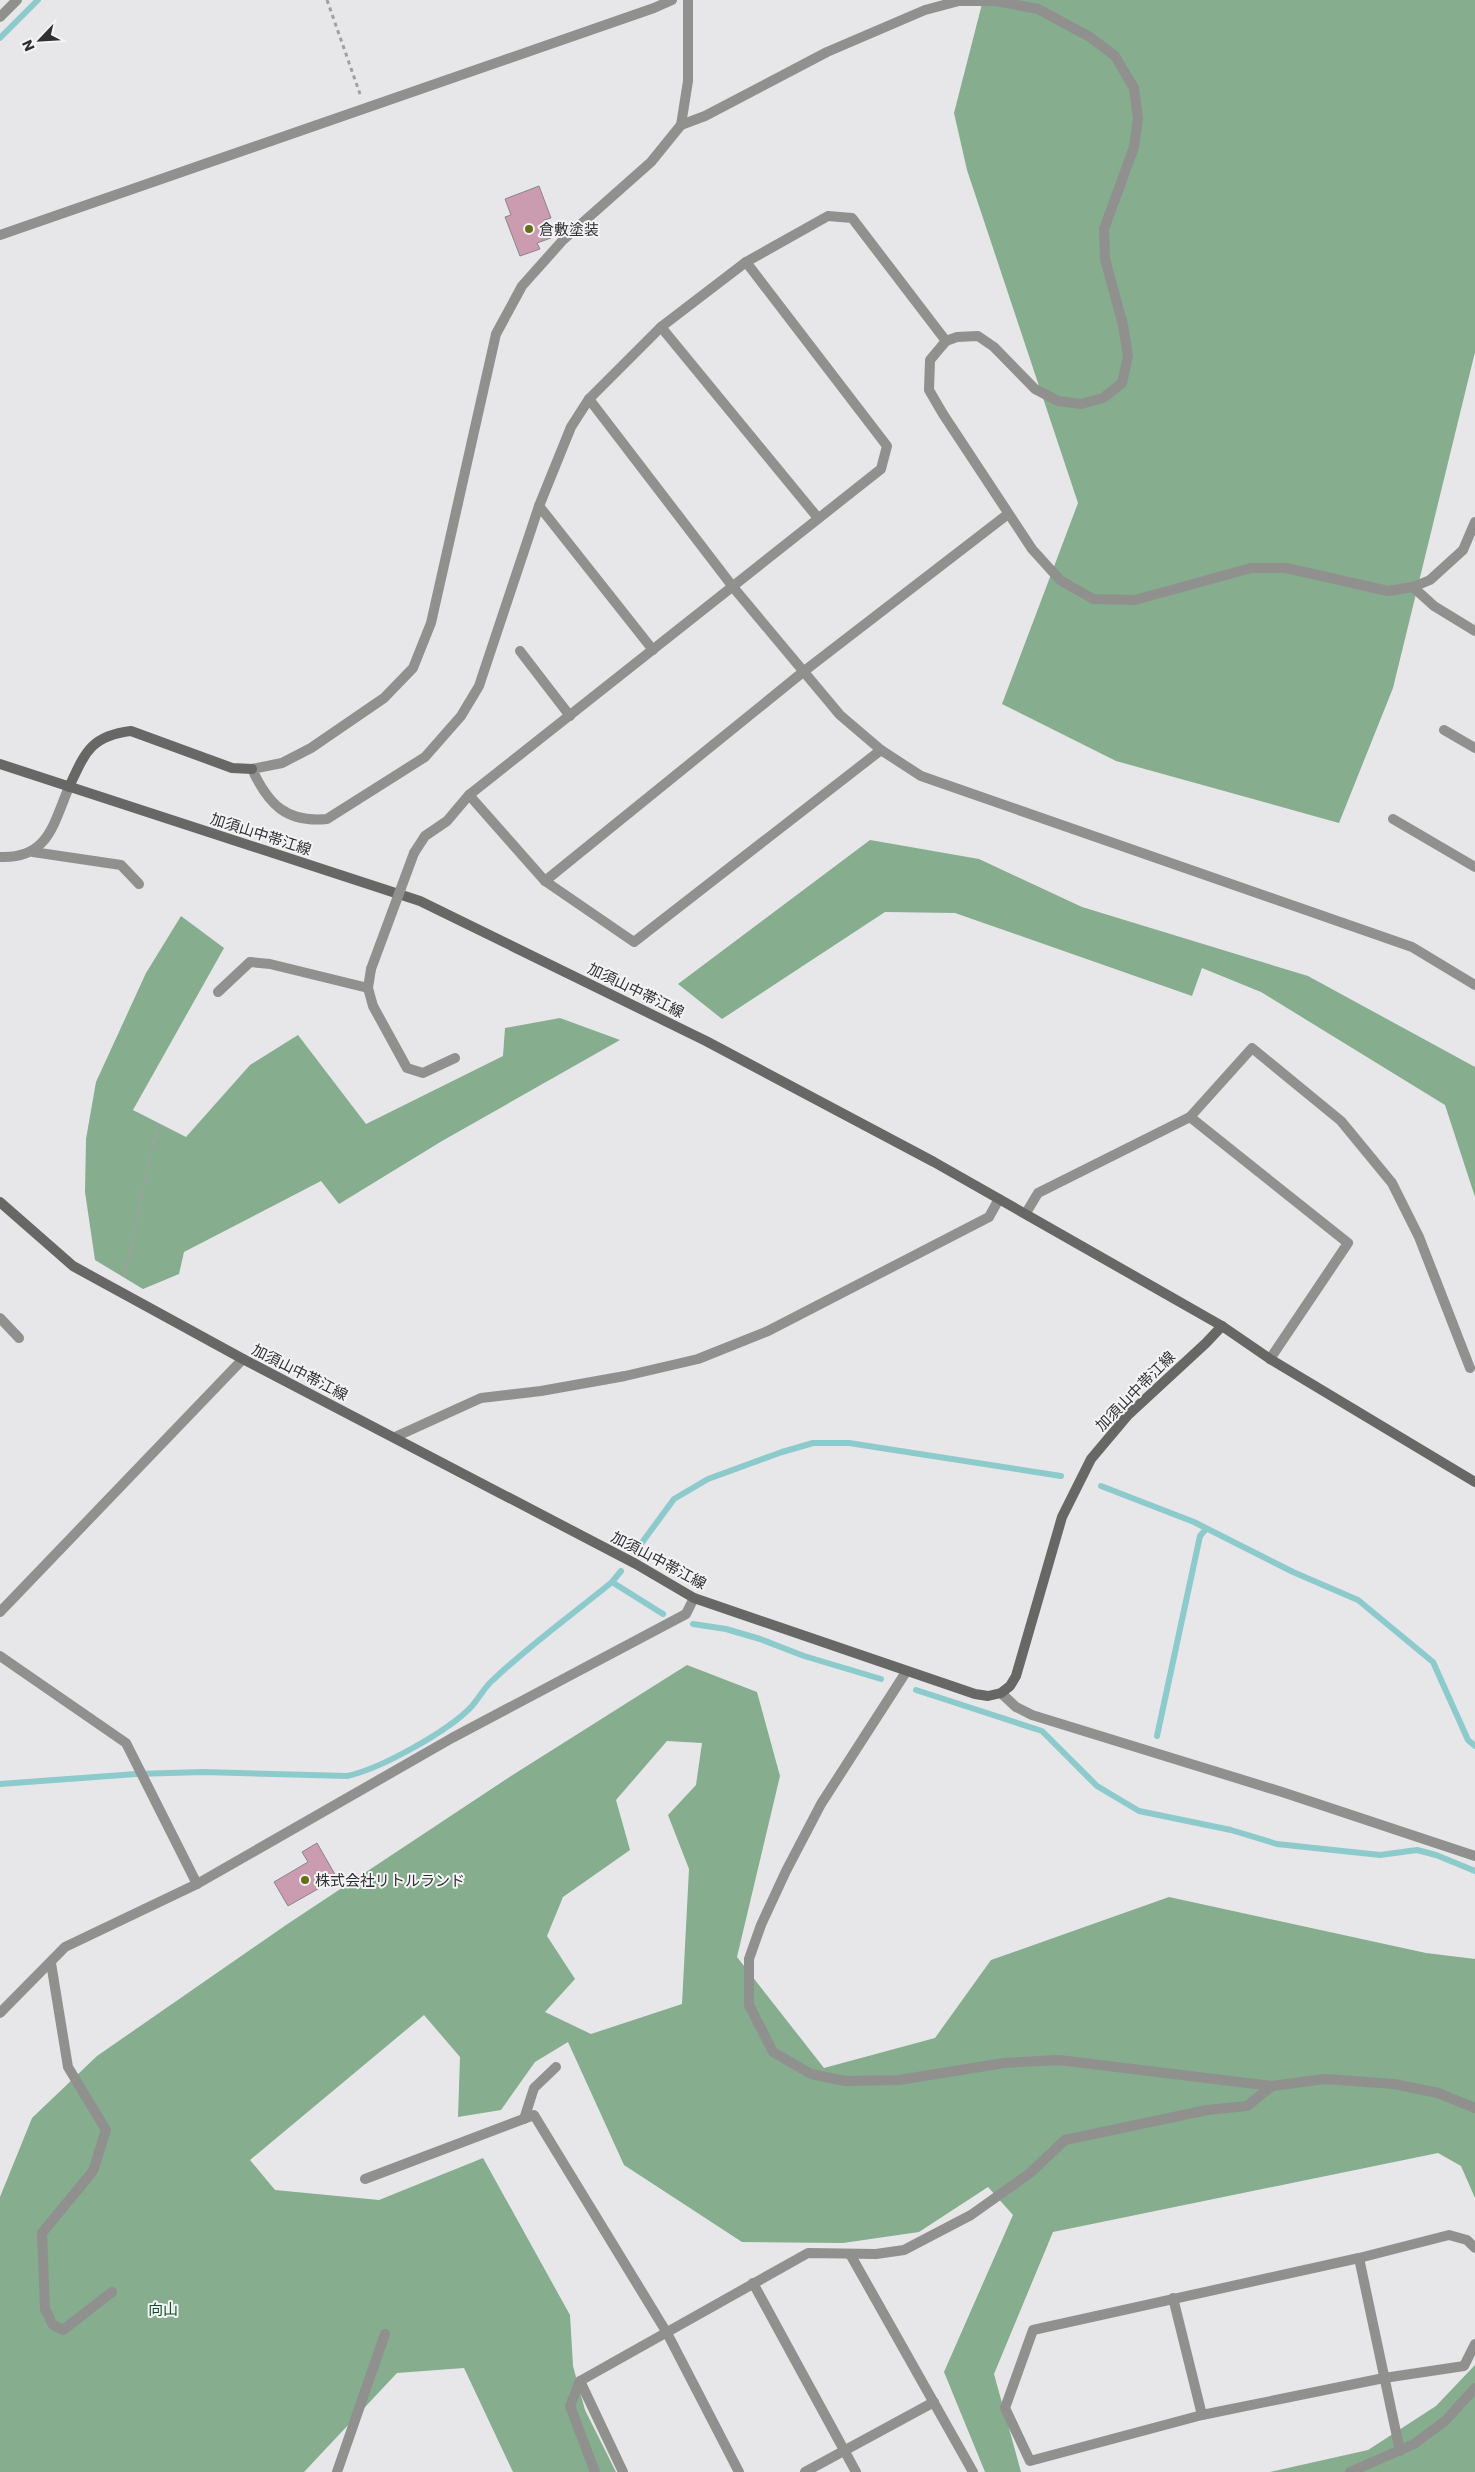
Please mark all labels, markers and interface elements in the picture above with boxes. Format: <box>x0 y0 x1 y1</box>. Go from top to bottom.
north arrow <box>15 15 65 65</box>
text: N <box>17 36 40 54</box>
place label: 倉敷塗装 <box>539 219 599 240</box>
marker: 倉敷塗装 <box>523 223 535 235</box>
street label: 加須山中帯江線 <box>208 808 314 860</box>
street label: 加須山中帯江線 <box>584 958 688 1022</box>
street label: 加須山中帯江線 <box>248 1339 352 1405</box>
street label: 加須山中帯江線 <box>1090 1346 1180 1436</box>
street label: 加須山中帯江線 <box>608 1526 710 1594</box>
place label: 株式会社リトルランド <box>315 1870 465 1891</box>
marker: 株式会社リトルランド <box>299 1874 311 1886</box>
park label: 向山 <box>148 2299 178 2320</box>

